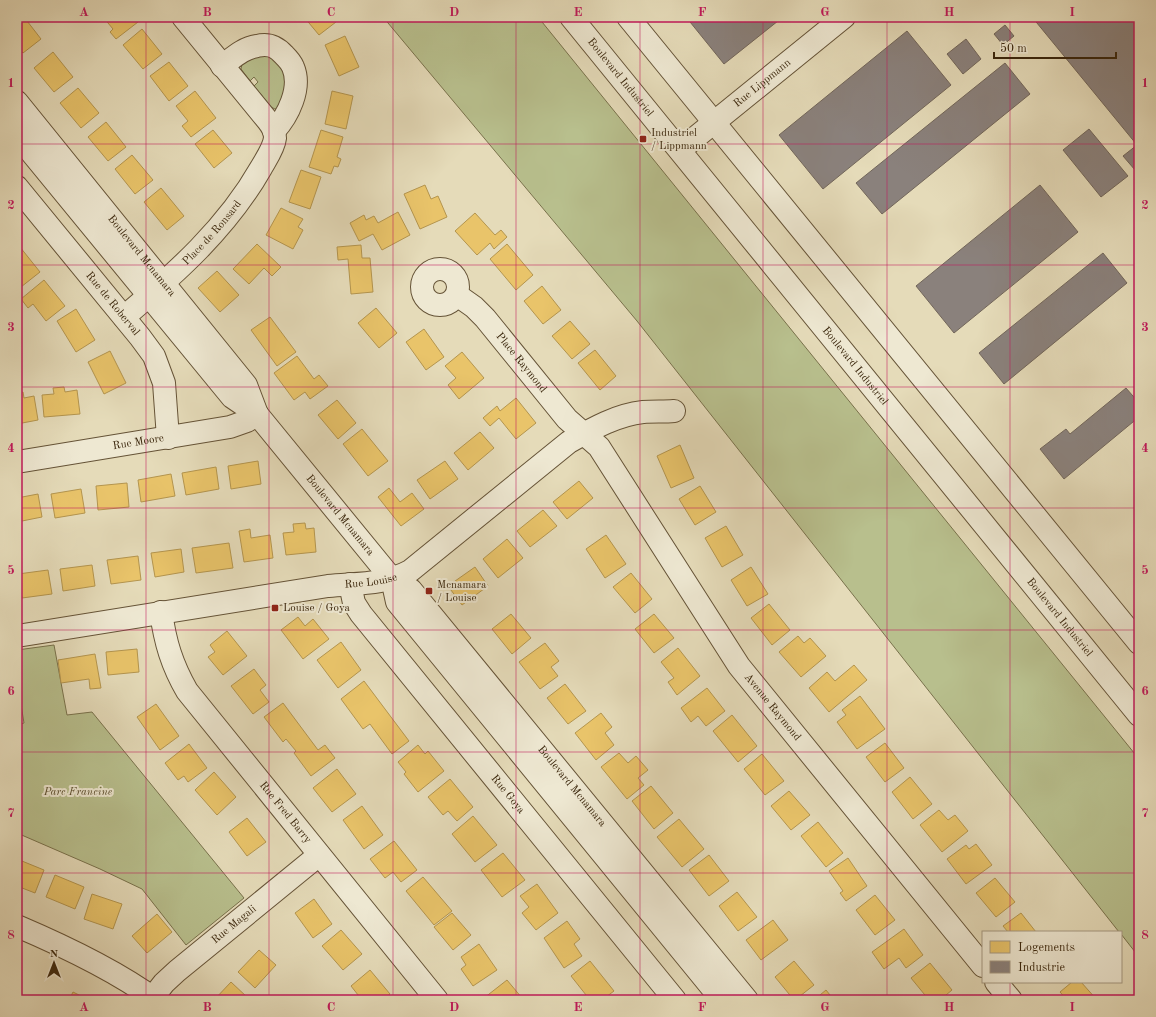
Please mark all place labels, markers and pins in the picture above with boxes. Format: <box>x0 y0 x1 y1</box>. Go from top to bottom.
place label: Industriel / Lippmann <box>651 128 707 152</box>
marker: Industriel / Lippmann <box>638 134 648 144</box>
place label: Mcnamara / Louise <box>437 580 487 604</box>
marker: Mcnamara / Louise <box>424 586 434 596</box>
marker: Louise / Goya <box>270 603 280 613</box>
place label: Louise / Goya <box>283 603 350 614</box>

